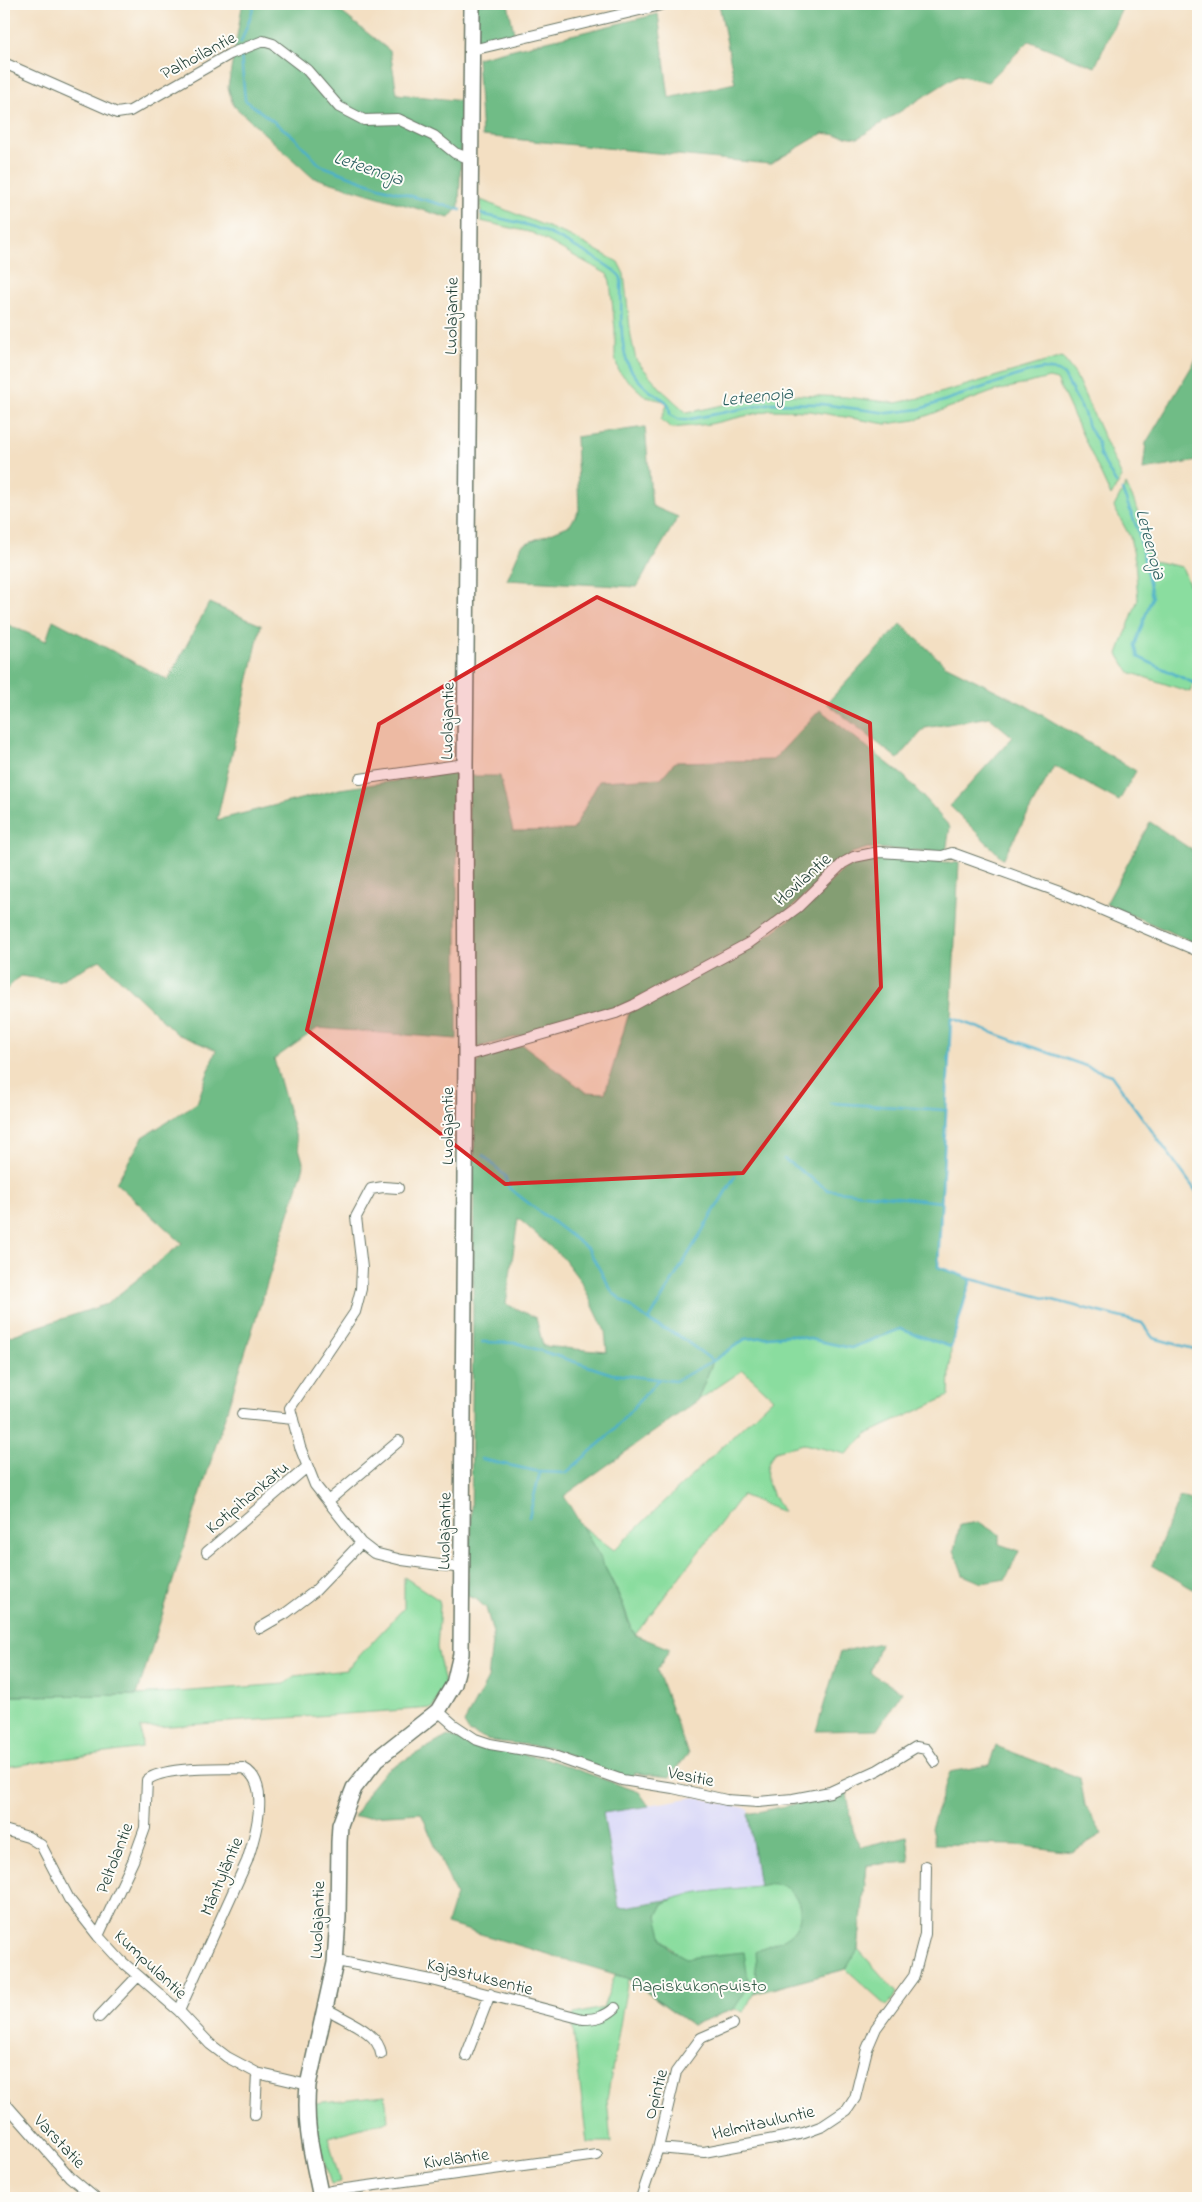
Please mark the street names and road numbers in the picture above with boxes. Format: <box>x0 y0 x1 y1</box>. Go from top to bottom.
street label: Palhoilantie <box>157 26 242 88</box>
street label: Luolajantie <box>439 276 467 355</box>
street label: Luolajantie <box>435 681 463 760</box>
street label: Hovilantie <box>769 847 838 913</box>
street label: Luolajantie <box>436 1086 462 1165</box>
street label: Kotipihankatu <box>201 1456 296 1541</box>
street label: Luolajantie <box>432 1491 460 1570</box>
street label: Vesitie <box>664 1761 717 1795</box>
street label: Peltolantie <box>90 1819 142 1898</box>
street label: Mäntyläntie <box>195 1832 251 1920</box>
street label: Luolajantie <box>305 1880 333 1960</box>
street label: Kumpulantie <box>107 1925 193 2007</box>
street label: Kajastuksentie <box>424 1952 536 2004</box>
street label: Opintie <box>638 2066 676 2123</box>
street label: Helmitauluntie <box>710 2099 818 2148</box>
street label: Varstatie <box>26 2109 91 2176</box>
street label: Kiveläntie <box>422 2142 492 2177</box>

